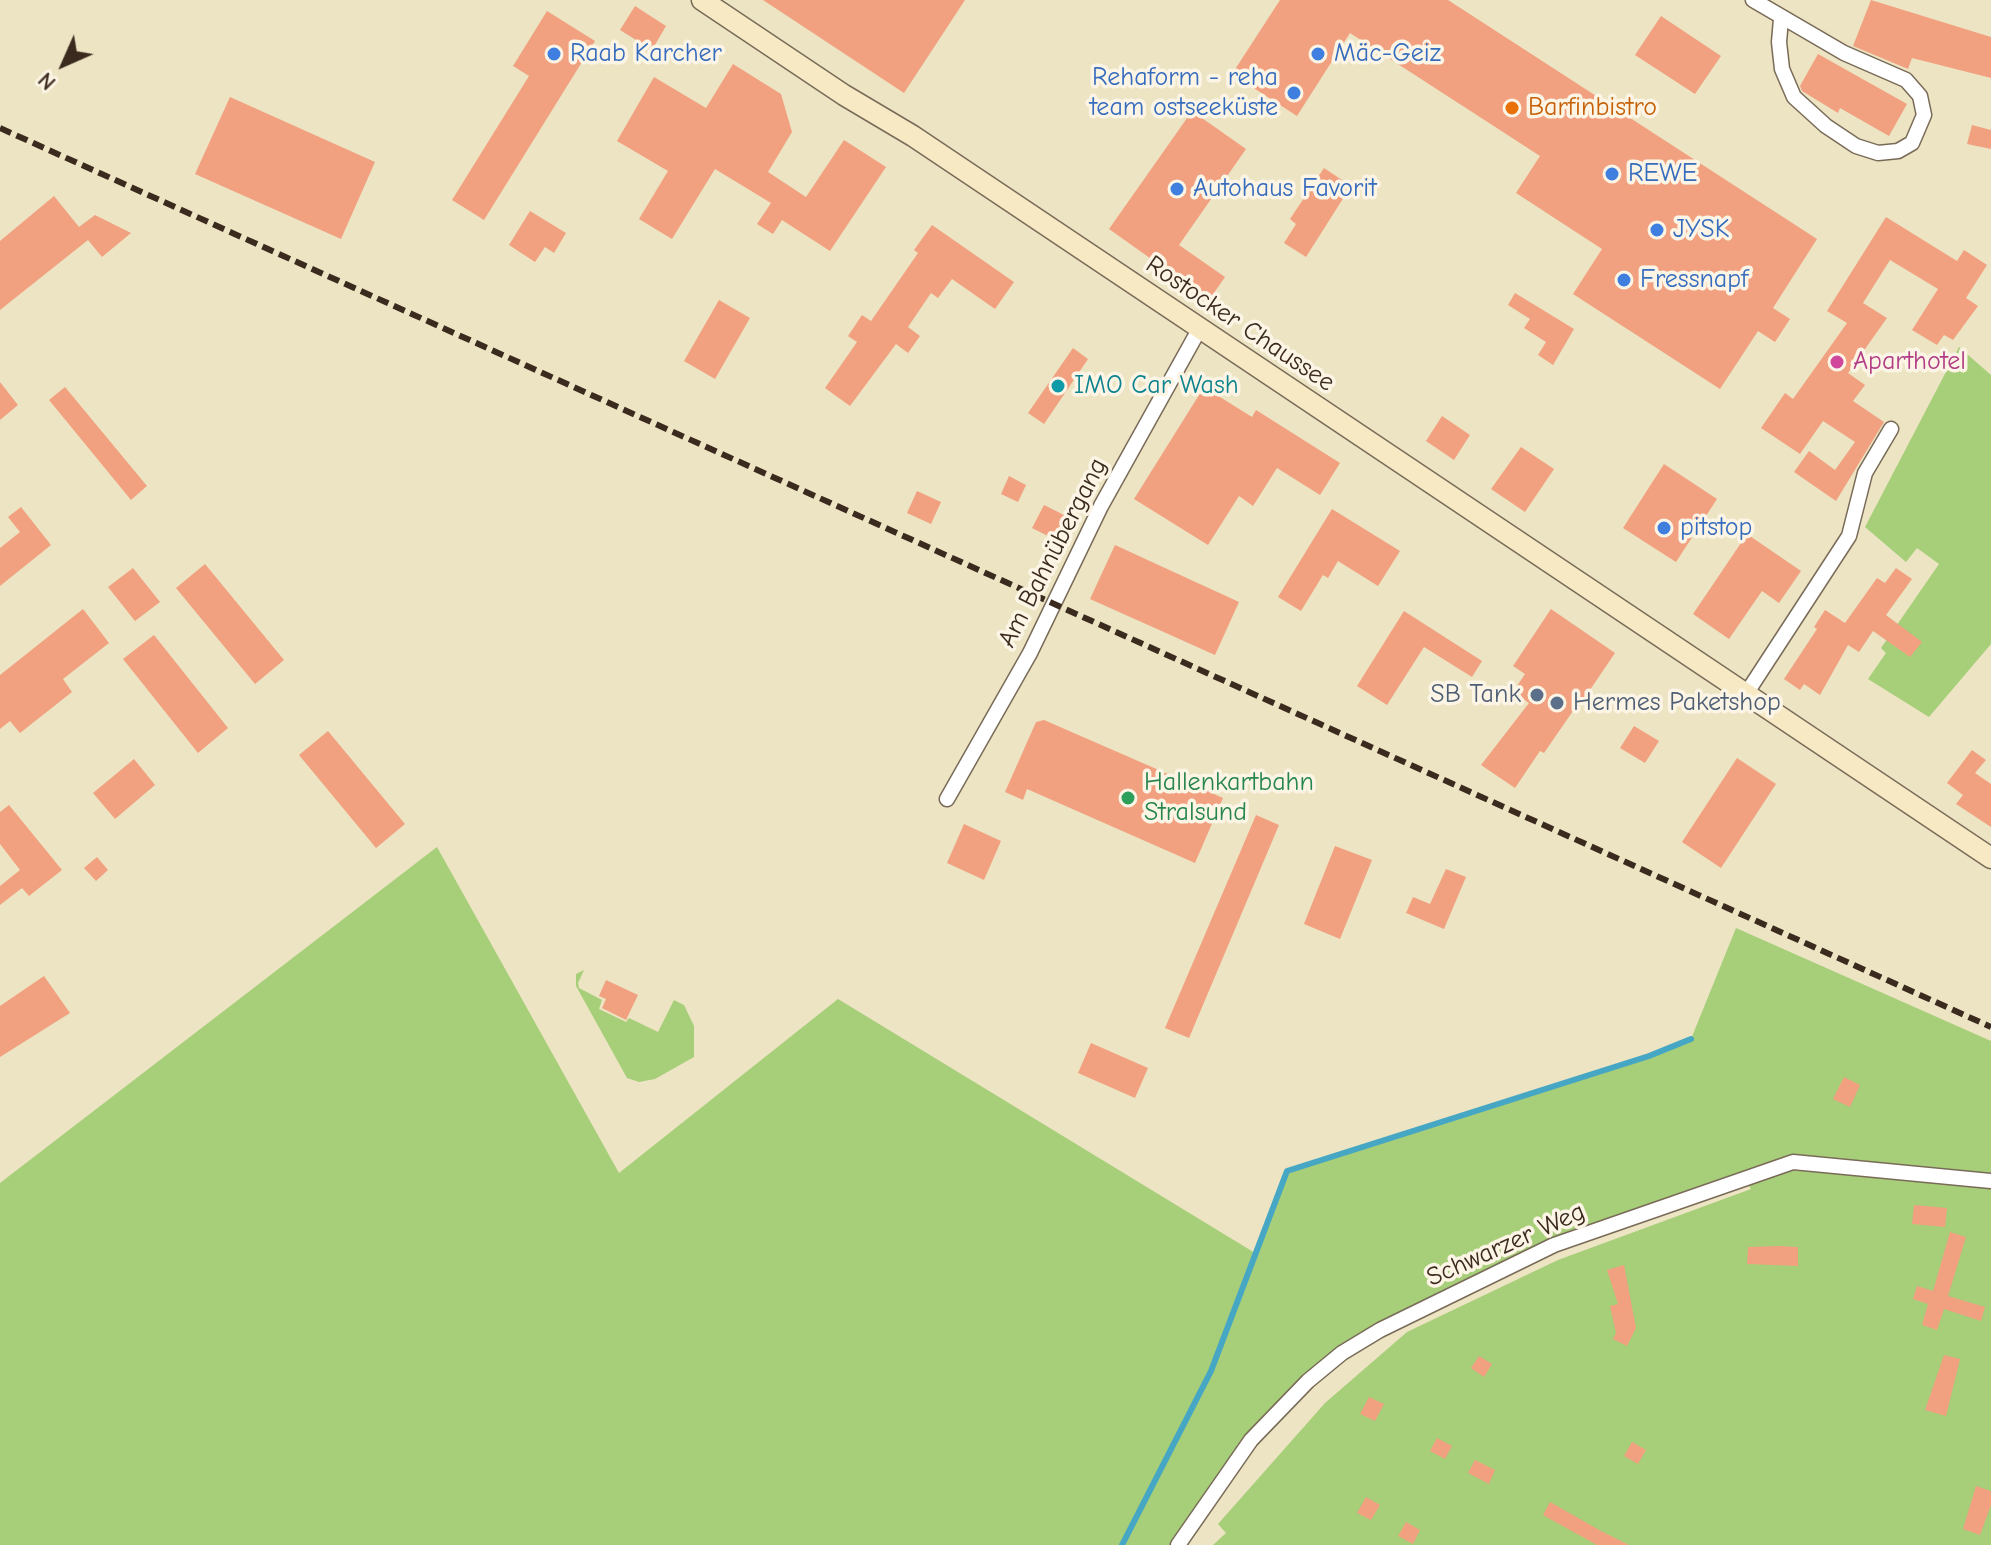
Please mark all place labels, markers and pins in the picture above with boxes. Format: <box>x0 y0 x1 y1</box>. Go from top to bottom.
place label: Raab Karcher <box>570 38 722 70</box>
place label: Mäc-Geiz <box>1334 38 1441 70</box>
marker: Raab Karcher <box>545 45 563 63</box>
marker: Mäc-Geiz <box>1309 45 1327 63</box>
place label: Rehaform - reha team ostseeküste <box>1090 62 1278 124</box>
marker: Rehaform - reha team ostseeküste <box>1285 84 1303 102</box>
place label: Barfinbistro <box>1528 92 1657 124</box>
marker: Barfinbistro <box>1503 99 1521 117</box>
place label: REWE <box>1628 158 1697 190</box>
marker: REWE <box>1603 165 1621 183</box>
place label: Autohaus Favorit <box>1193 173 1377 205</box>
marker: Autohaus Favorit <box>1168 180 1186 198</box>
place label: JYSK <box>1673 214 1729 246</box>
marker: JYSK <box>1648 221 1666 239</box>
place label: Fressnapf <box>1640 264 1748 296</box>
marker: Fressnapf <box>1615 271 1633 289</box>
place label: Aparthotel <box>1853 346 1966 378</box>
marker: Aparthotel <box>1828 353 1846 371</box>
place label: IMO Car Wash <box>1074 370 1239 402</box>
marker: IMO Car Wash <box>1049 377 1067 395</box>
place label: pitstop <box>1680 512 1752 544</box>
marker: pitstop <box>1655 519 1673 537</box>
place label: SB Tank <box>1430 679 1521 711</box>
marker: SB Tank <box>1528 686 1546 704</box>
place label: Hermes Paketshop <box>1573 687 1781 719</box>
marker: Hermes Paketshop <box>1548 694 1566 712</box>
place label: Hallenkartbahn Stralsund <box>1144 767 1314 828</box>
marker: Hallenkartbahn Stralsund <box>1119 789 1137 807</box>

